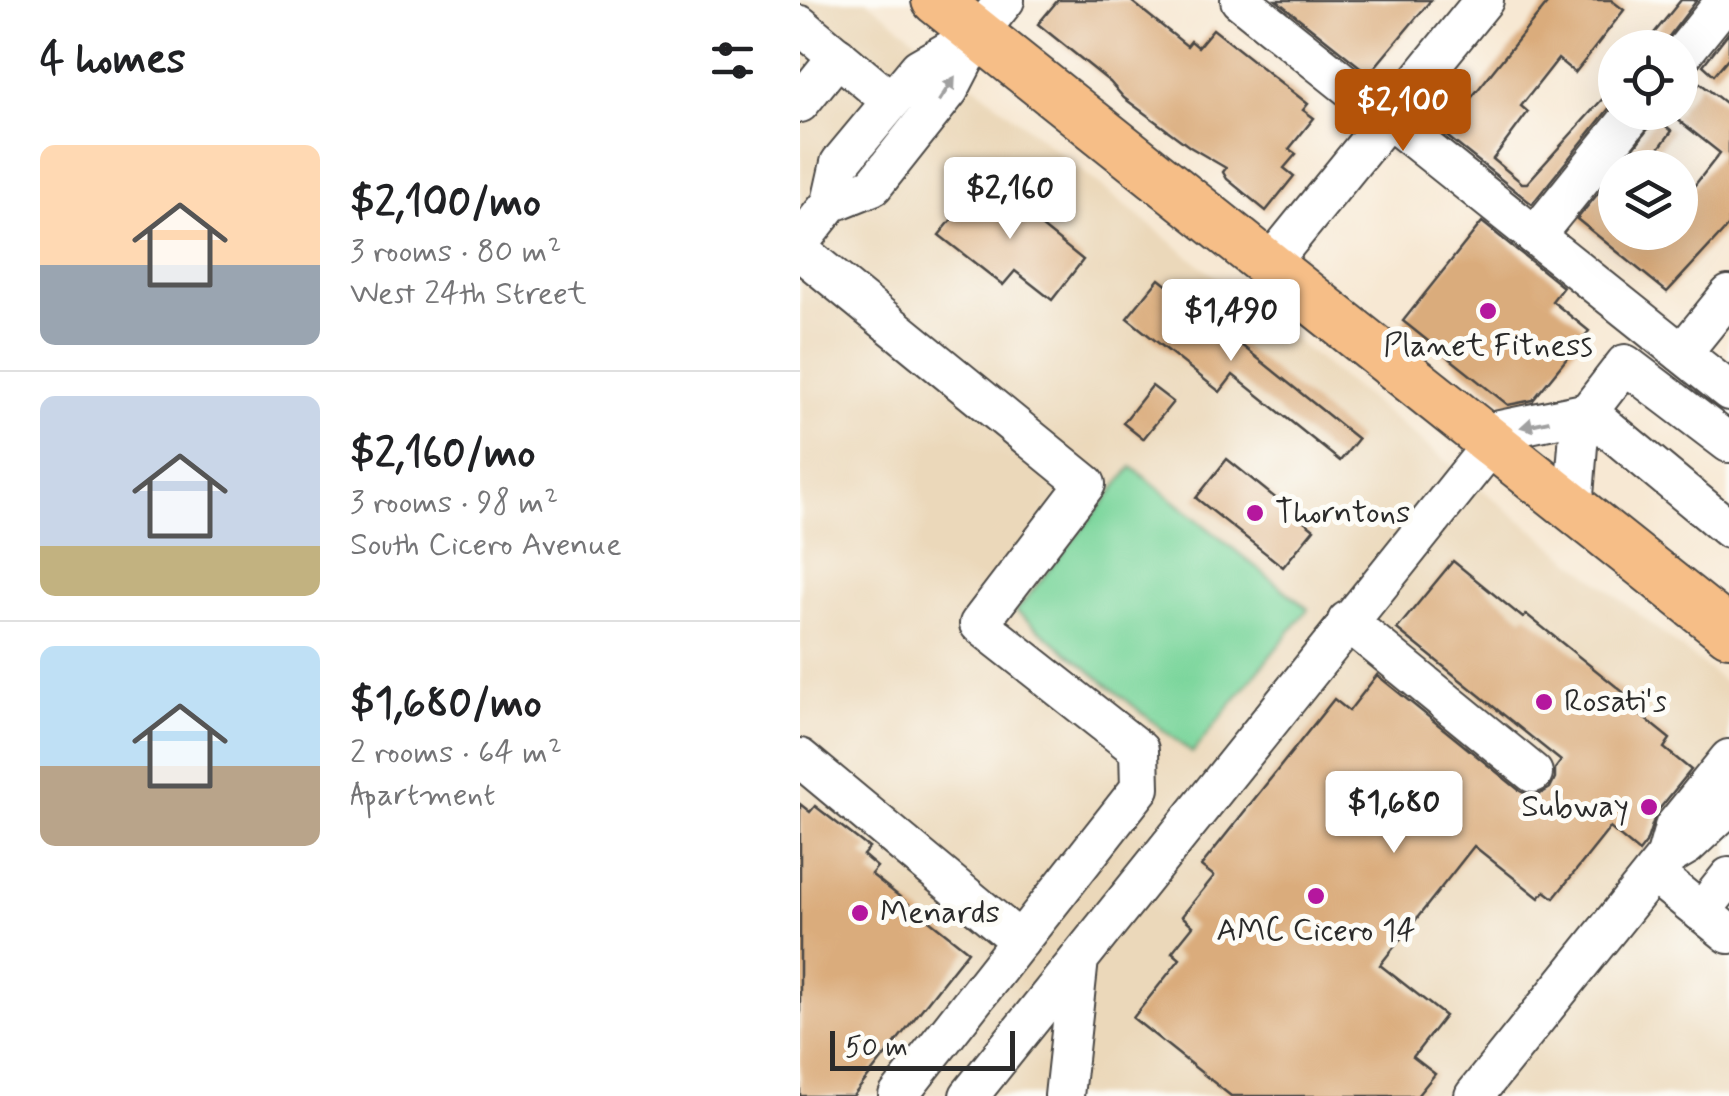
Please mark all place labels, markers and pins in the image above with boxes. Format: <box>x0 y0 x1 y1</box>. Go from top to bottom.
pin: $2,100 <box>1322 69 1484 154</box>
pin: $2,160 <box>929 157 1091 242</box>
pin: $1,490 <box>1150 279 1312 364</box>
marker: Planet Fitness <box>1477 300 1499 322</box>
place label: Planet Fitness <box>1383 325 1593 367</box>
place label: Thorntons <box>1275 492 1410 534</box>
marker: Thorntons <box>1244 502 1266 524</box>
place label: Rosati's <box>1564 681 1667 723</box>
marker: Rosati's <box>1533 691 1555 713</box>
pin: $1,680 <box>1313 771 1475 856</box>
place label: Subway <box>1521 786 1629 828</box>
marker: Subway <box>1638 796 1660 818</box>
marker: AMC Cicero 14 <box>1305 885 1327 907</box>
place label: Menards <box>880 892 1000 934</box>
marker: Menards <box>849 902 871 924</box>
place label: AMC Cicero 14 <box>1216 910 1416 952</box>

